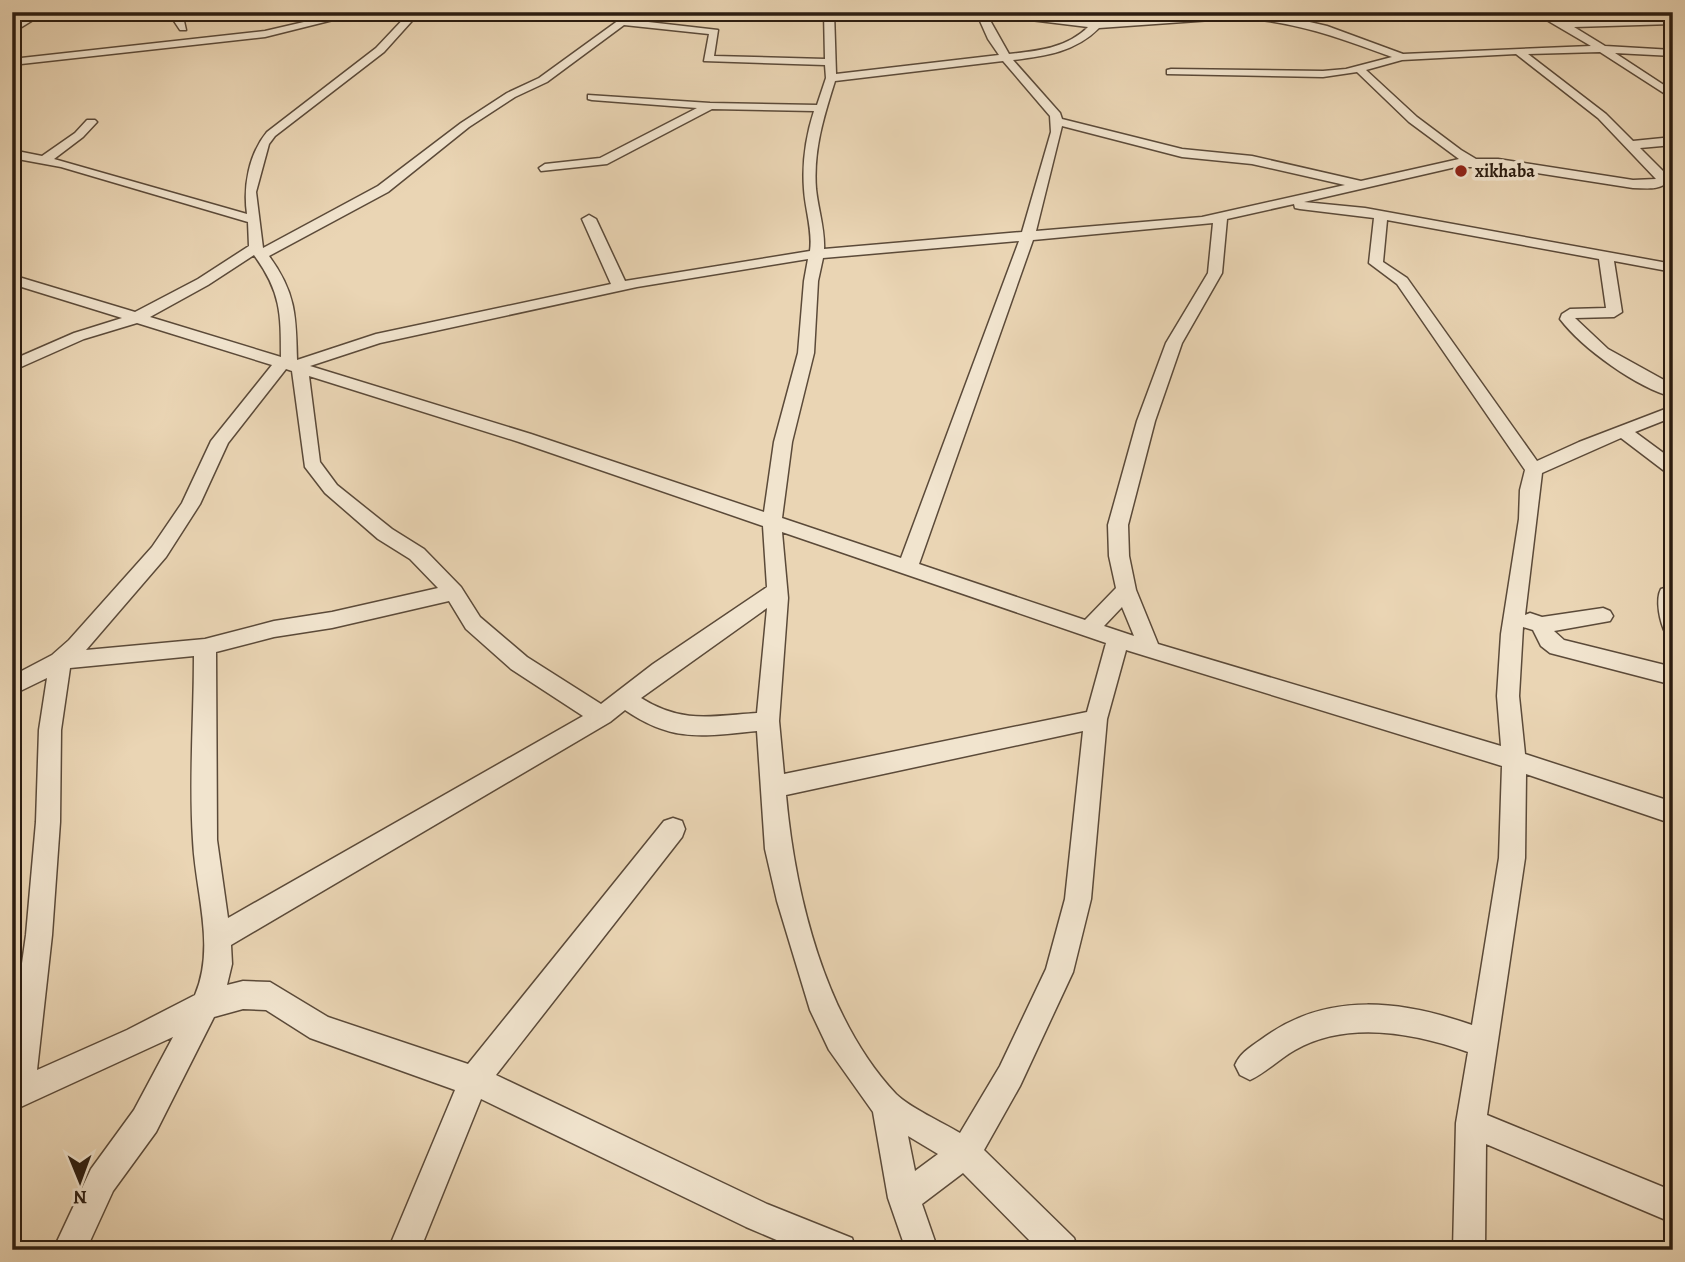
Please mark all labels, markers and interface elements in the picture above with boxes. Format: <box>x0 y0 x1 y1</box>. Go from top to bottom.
place label: xikhaba <box>1475 159 1535 183</box>
marker: xikhaba <box>1453 163 1469 179</box>
north arrow <box>46 1146 116 1216</box>
text: N <box>73 1184 87 1210</box>

